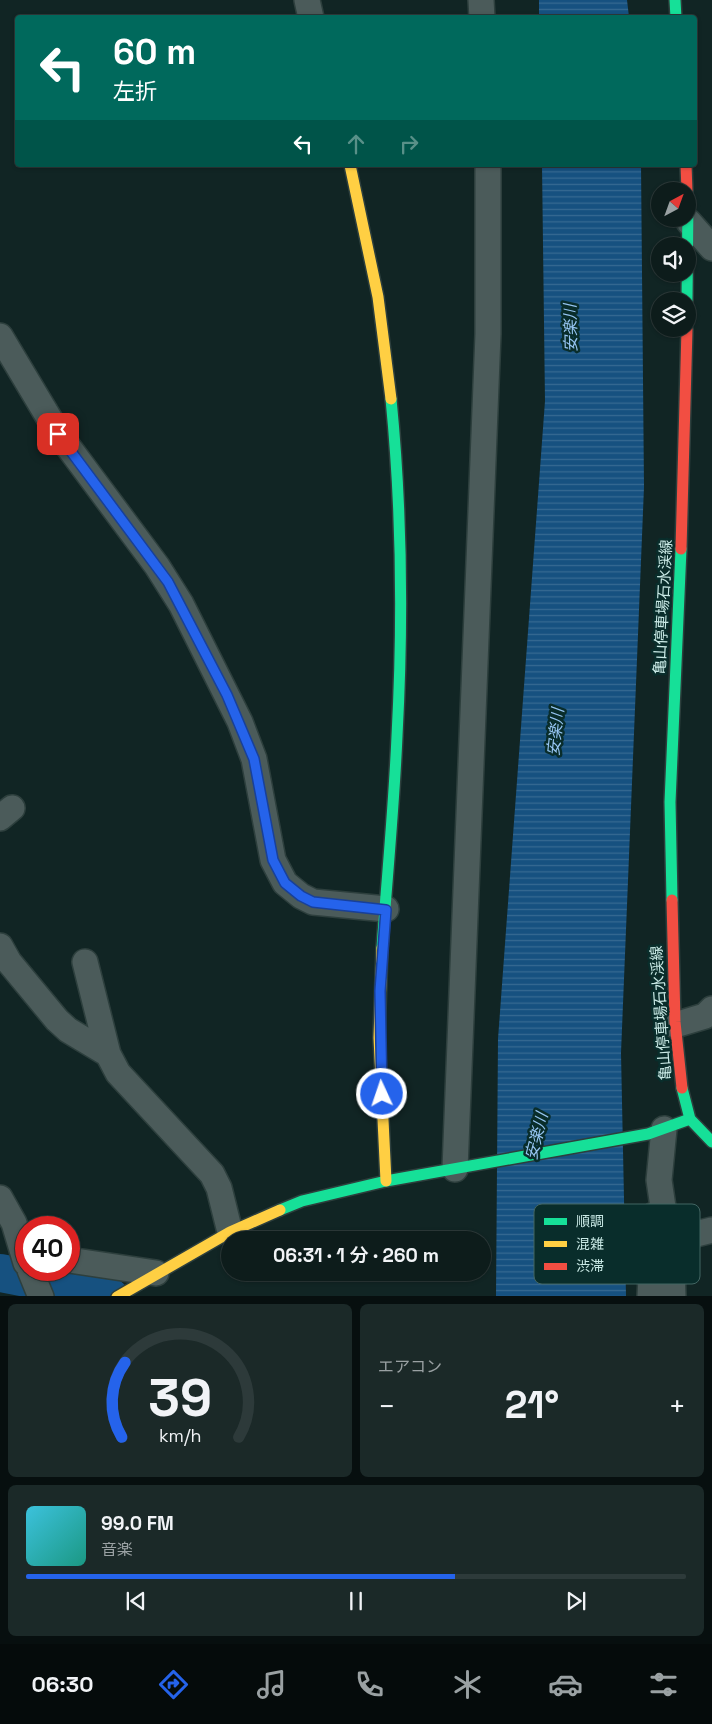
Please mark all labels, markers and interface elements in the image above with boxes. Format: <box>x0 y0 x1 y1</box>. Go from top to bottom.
text: 60 m <box>113 30 196 74</box>
icon: left <box>30 35 95 100</box>
text: 左折 <box>113 77 157 105</box>
icon: left <box>289 130 317 158</box>
icon: ahead <box>342 130 370 158</box>
icon: right <box>395 130 423 158</box>
north arrow <box>651 182 696 228</box>
map controls <box>651 182 696 337</box>
button: sound <box>651 237 696 282</box>
button: layers <box>651 292 696 337</box>
water label: 安楽川 <box>560 302 581 352</box>
pin <box>37 413 79 455</box>
icon: arrive <box>44 420 72 448</box>
street label: 亀山停車場石水渓線 <box>649 539 676 675</box>
water label: 安楽川 <box>543 705 569 757</box>
street label: 亀山停車場石水渓線 <box>646 945 675 1081</box>
position arrow <box>355 1067 407 1119</box>
water label: 安楽川 <box>520 1108 553 1162</box>
legend <box>534 1204 700 1284</box>
text: 順調 <box>576 1212 604 1230</box>
speed limit sign: 40 <box>15 1216 80 1281</box>
text: 混雑 <box>576 1235 604 1253</box>
text: 06:31 · 1 分 · 260 m <box>273 1243 439 1268</box>
text: 渋滞 <box>576 1257 604 1275</box>
text: エアコン <box>378 1356 442 1377</box>
text: 39 <box>148 1365 212 1431</box>
text: 21° <box>505 1381 559 1429</box>
text: − <box>378 1388 395 1424</box>
text: + <box>669 1388 686 1424</box>
text: km/h <box>159 1424 201 1447</box>
text: 99.0 FM <box>101 1511 174 1536</box>
text: 音楽 <box>101 1539 133 1560</box>
icon: previous <box>122 1587 150 1615</box>
icon: pause <box>342 1587 370 1615</box>
icon: next <box>562 1587 590 1615</box>
icon: directions <box>156 1667 191 1702</box>
icon: music <box>254 1667 289 1702</box>
icon: phone <box>352 1667 387 1702</box>
icon: climate <box>450 1667 485 1702</box>
icon: car <box>548 1667 583 1702</box>
icon: filters <box>646 1667 681 1702</box>
text: 06:30 <box>31 1670 93 1698</box>

